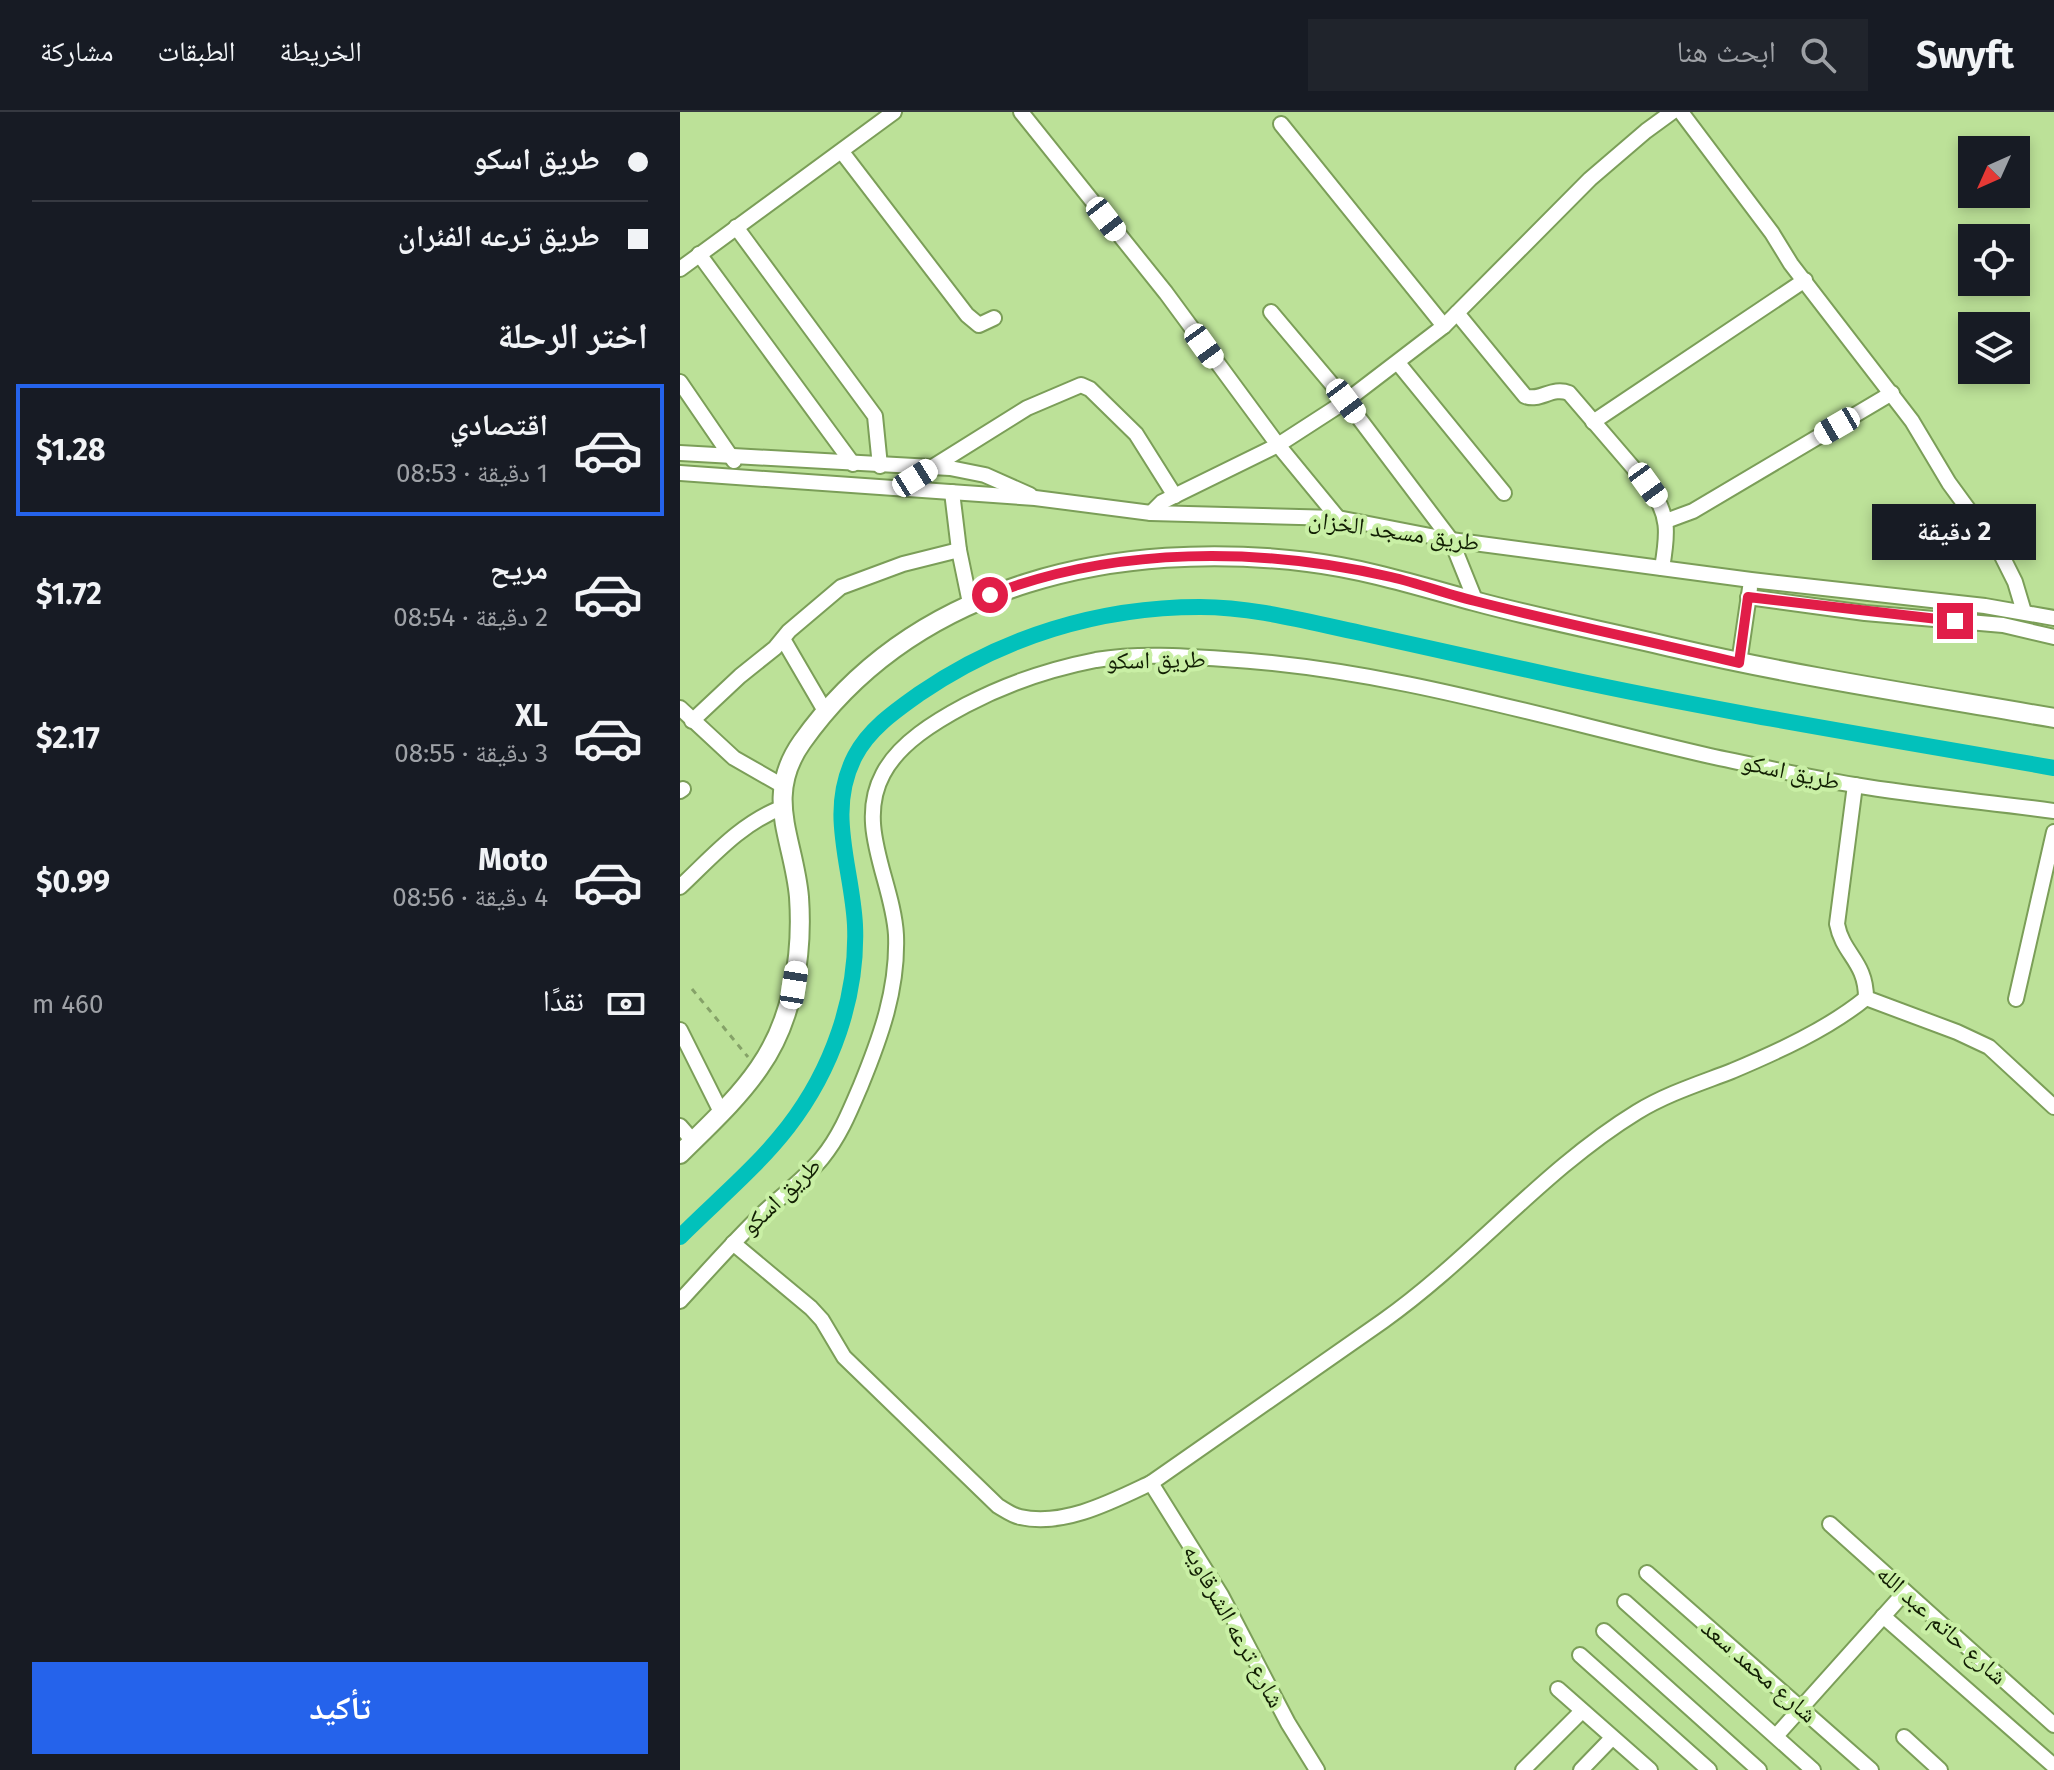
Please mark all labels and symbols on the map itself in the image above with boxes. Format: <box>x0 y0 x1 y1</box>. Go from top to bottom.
north arrow <box>1958 136 2030 208</box>
car <box>1082 193 1130 245</box>
car <box>1180 320 1228 372</box>
car <box>1322 375 1370 427</box>
car <box>1810 404 1864 448</box>
car <box>888 455 942 501</box>
car <box>1624 459 1672 511</box>
street label: طريق مسجد الخزان <box>1307 505 1481 557</box>
callout: 2 دقيقة <box>1873 505 2037 561</box>
route start <box>972 577 1008 613</box>
route end <box>1937 603 1973 639</box>
street label: طريق اسكو <box>1106 645 1206 675</box>
street label: طريق اسكو <box>1740 748 1842 796</box>
car <box>778 959 810 1011</box>
street label: طريق اسكو <box>736 1151 826 1241</box>
street label: شارع ترعه الشرقاويه <box>1177 1540 1290 1713</box>
street label: شارع حاتم عبد الله <box>1870 1559 2013 1692</box>
street label: شارع محمد سعد <box>1695 1613 1822 1729</box>

